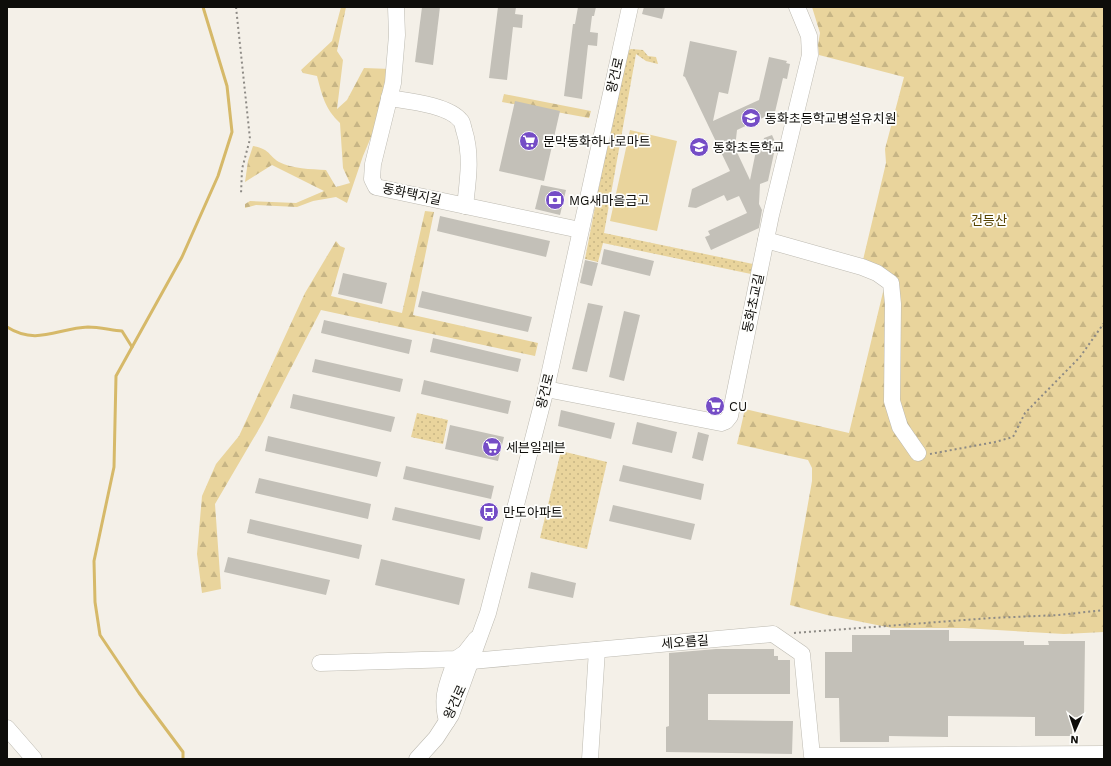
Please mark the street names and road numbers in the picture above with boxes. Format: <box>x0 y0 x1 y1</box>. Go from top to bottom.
street label: 왕건로 <box>604 56 626 94</box>
street label: 동화택지길 <box>381 180 443 208</box>
street label: 동화초교길 <box>739 272 767 334</box>
street label: 왕건로 <box>533 372 557 410</box>
street label: 세오름길 <box>661 632 709 652</box>
street label: 왕건로 <box>441 683 469 721</box>

